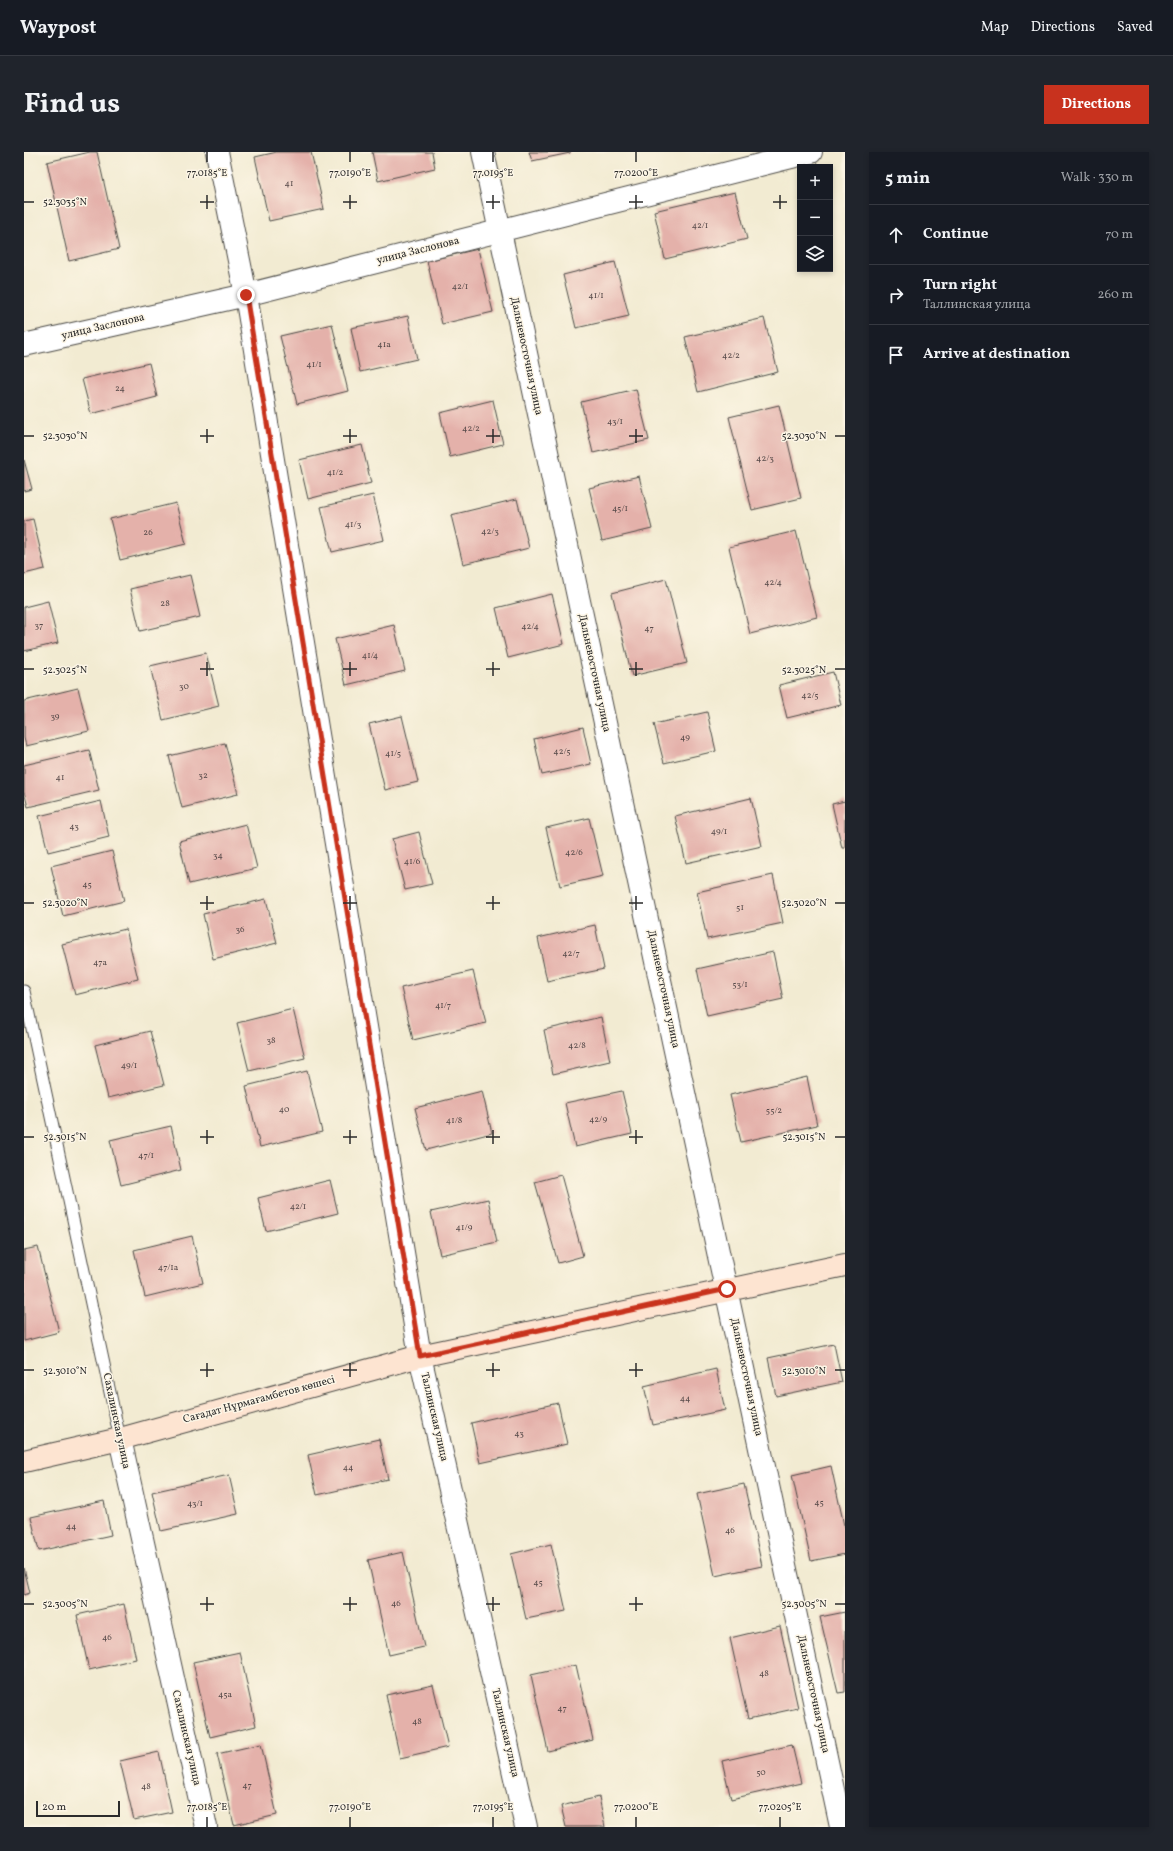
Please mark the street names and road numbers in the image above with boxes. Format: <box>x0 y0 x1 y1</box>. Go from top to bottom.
street label: улица Заслонова <box>375 233 462 269</box>
street label: Дальневосточная улица <box>506 295 546 417</box>
street label: улица Заслонова <box>60 310 147 344</box>
street label: Дальневосточная улица <box>574 612 614 734</box>
street label: Дальневосточная улица <box>643 928 683 1050</box>
street label: Дальневосточная улица <box>726 1316 766 1438</box>
street label: Таллинская улица <box>416 1371 452 1464</box>
street label: Сахалинская улица <box>99 1372 134 1471</box>
street label: Сағадат Нұрмағамбетов көшесі <box>181 1372 337 1428</box>
street label: Дальневосточная улица <box>793 1633 833 1755</box>
street label: Таллинская улица <box>487 1687 523 1780</box>
street label: Сахалинская улица <box>168 1689 204 1788</box>

